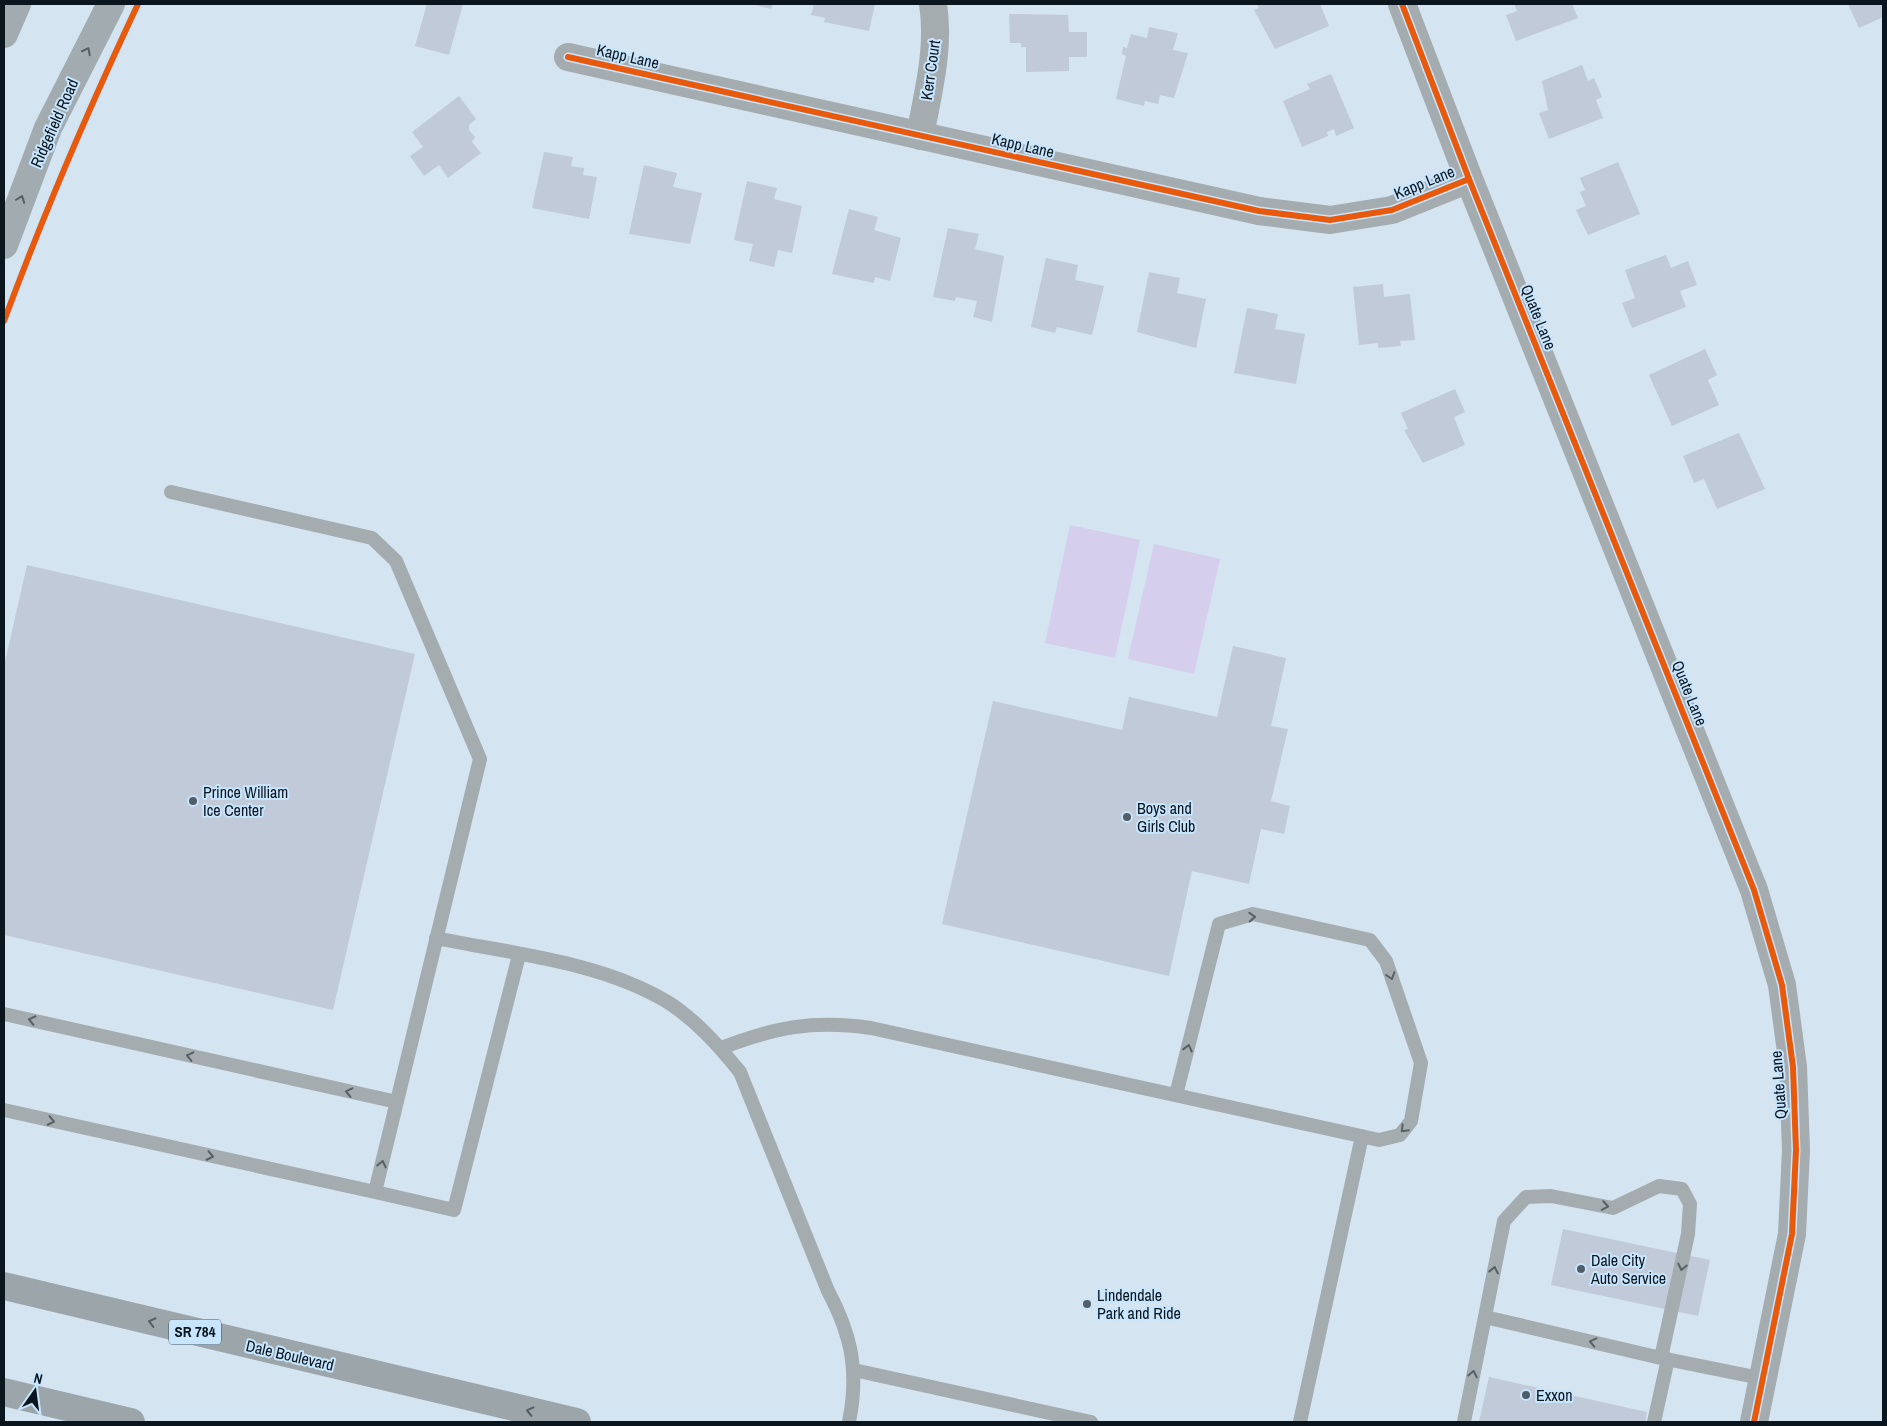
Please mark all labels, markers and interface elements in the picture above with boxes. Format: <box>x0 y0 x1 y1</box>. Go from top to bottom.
street label: Kapp Lane <box>595 38 661 74</box>
street label: Kerr Court <box>915 38 945 101</box>
one-way arrow <box>81 47 91 56</box>
street label: Ridgefield Road <box>25 75 83 171</box>
street label: Kapp Lane <box>990 127 1056 163</box>
street label: Kapp Lane <box>1390 160 1458 204</box>
one-way arrow <box>15 195 25 204</box>
street label: Quate Lane <box>1516 281 1562 353</box>
street label: Quate Lane <box>1667 657 1713 729</box>
place label: Prince William Ice Center <box>203 781 288 821</box>
marker: Prince William Ice Center <box>187 795 199 807</box>
place label: Boys and Girls Club <box>1137 797 1195 837</box>
marker: Boys and Girls Club <box>1121 811 1133 823</box>
one-way arrow <box>1249 911 1257 922</box>
one-way arrow <box>1385 971 1395 979</box>
one-way arrow <box>27 1015 36 1026</box>
one-way arrow <box>1182 1044 1193 1053</box>
street label: Quate Lane <box>1765 1050 1791 1120</box>
one-way arrow <box>186 1051 195 1062</box>
one-way arrow <box>345 1087 353 1098</box>
one-way arrow <box>47 1115 56 1126</box>
one-way arrow <box>1401 1123 1410 1132</box>
one-way arrow <box>206 1150 214 1161</box>
one-way arrow <box>376 1160 387 1169</box>
one-way arrow <box>1601 1200 1610 1210</box>
place label: Dale City Auto Service <box>1590 1249 1666 1289</box>
marker: Dale City Auto Service <box>1575 1263 1587 1275</box>
one-way arrow <box>1677 1263 1688 1271</box>
one-way arrow <box>1488 1265 1499 1274</box>
place label: Lindendale Park and Ride <box>1097 1284 1181 1324</box>
marker: Lindendale Park and Ride <box>1081 1298 1093 1310</box>
one-way arrow <box>148 1317 157 1328</box>
road number: SR 784 <box>169 1320 221 1344</box>
street label: Dale Boulevard <box>244 1334 336 1376</box>
one-way arrow <box>1589 1337 1598 1348</box>
north arrow <box>10 1366 60 1416</box>
text: N <box>32 1369 44 1388</box>
one-way arrow <box>1468 1370 1478 1379</box>
place label: Exxon <box>1536 1384 1572 1406</box>
marker: Exxon <box>1520 1389 1532 1401</box>
one-way arrow <box>525 1406 534 1417</box>

